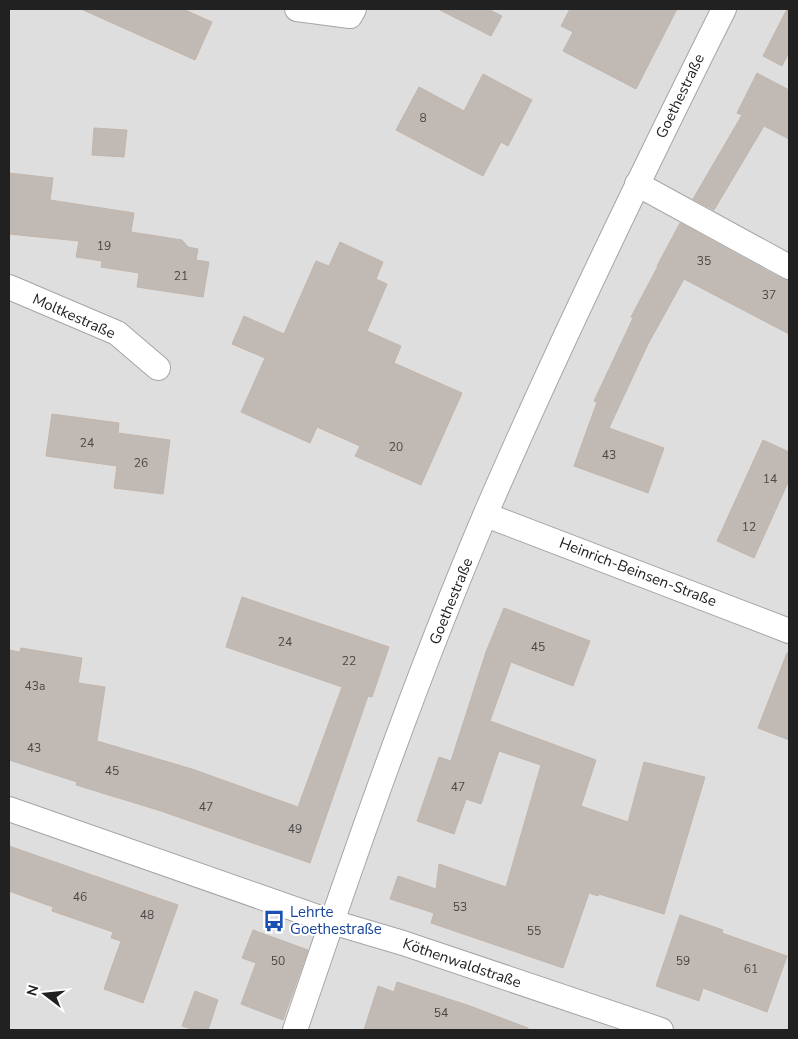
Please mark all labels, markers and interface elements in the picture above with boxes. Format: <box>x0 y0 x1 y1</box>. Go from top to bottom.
street label: Goethestraße <box>651 50 709 142</box>
house number: 8 <box>419 110 427 126</box>
house number: 19 <box>97 238 111 254</box>
house number: 35 <box>697 253 711 269</box>
house number: 21 <box>174 268 188 284</box>
house number: 37 <box>762 287 776 303</box>
street label: Moltkestraße <box>29 289 119 343</box>
house number: 24 <box>80 435 94 451</box>
house number: 20 <box>389 439 403 455</box>
house number: 43 <box>602 447 616 463</box>
house number: 26 <box>134 455 148 471</box>
house number: 14 <box>763 471 777 487</box>
house number: 12 <box>742 519 756 535</box>
street label: Heinrich-Beinsen-Straße <box>557 533 719 611</box>
street label: Goethestraße <box>425 555 477 647</box>
house number: 24 <box>278 634 292 650</box>
house number: 45 <box>531 639 545 655</box>
house number: 22 <box>342 653 356 669</box>
house number: 43a <box>25 678 45 694</box>
house number: 43 <box>27 740 41 756</box>
house number: 45 <box>105 763 119 779</box>
house number: 47 <box>451 779 465 795</box>
house number: 47 <box>199 799 213 815</box>
house number: 49 <box>288 821 302 837</box>
house number: 46 <box>73 889 87 905</box>
house number: 53 <box>453 899 467 915</box>
place label: Lehrte Goethestraße <box>290 902 382 939</box>
house number: 48 <box>140 907 154 923</box>
bus stop icon: Lehrte Goethestraße <box>261 908 287 934</box>
house number: 55 <box>527 923 541 939</box>
street label: Köthenwaldstraße <box>400 933 524 993</box>
house number: 50 <box>271 953 285 969</box>
house number: 59 <box>676 953 690 969</box>
house number: 61 <box>744 961 758 977</box>
north arrow <box>20 969 70 1019</box>
text: N <box>22 983 44 998</box>
house number: 54 <box>434 1005 448 1021</box>

